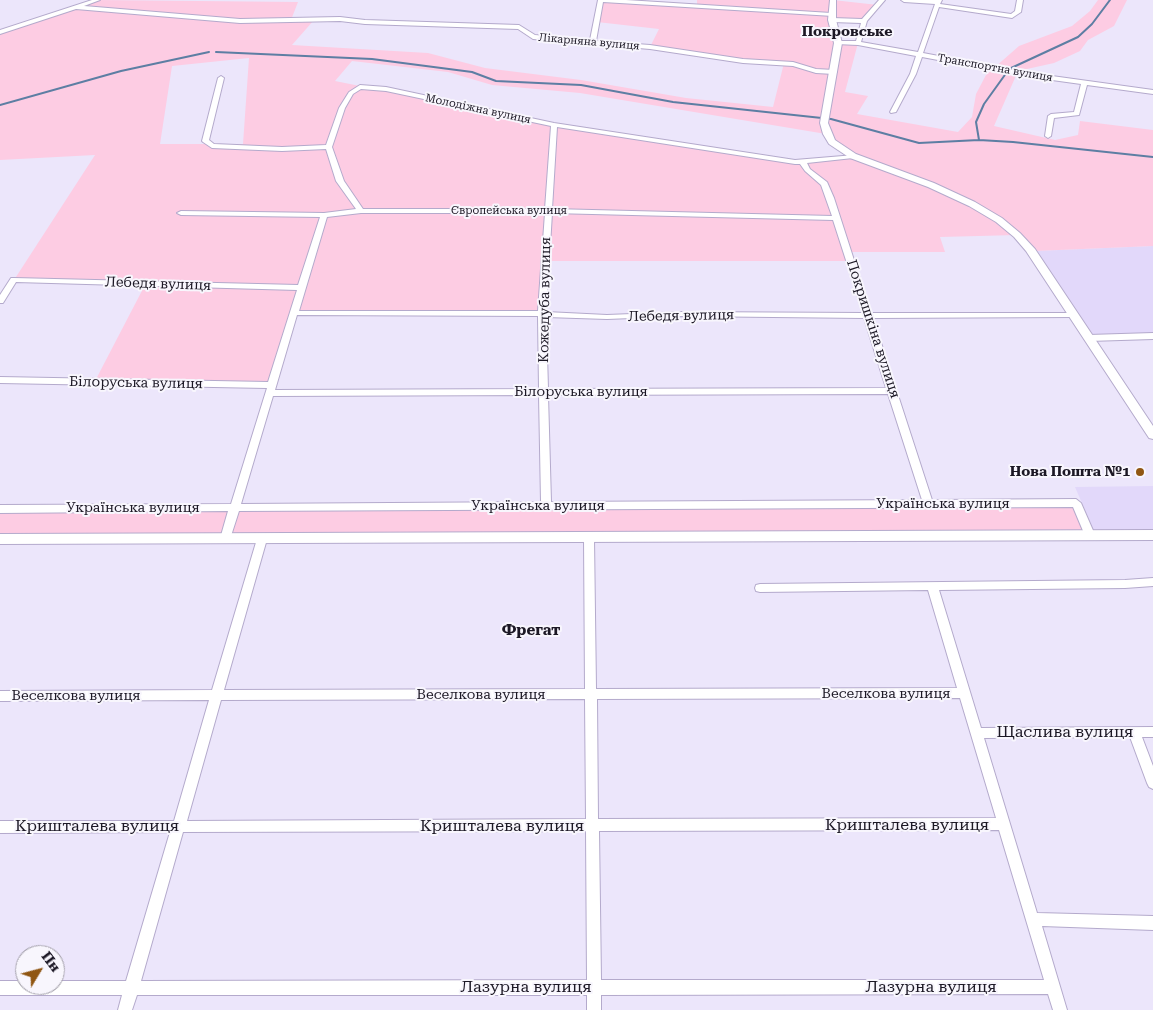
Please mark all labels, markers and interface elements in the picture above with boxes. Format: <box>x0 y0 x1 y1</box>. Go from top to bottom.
district label: Покровське <box>802 24 892 40</box>
street label: Лікарняна вулиця <box>538 31 640 53</box>
street label: Транспортна вулиця <box>936 51 1054 85</box>
street label: Молодіжна вулиця <box>424 91 532 127</box>
street label: Європейська вулиця <box>451 204 567 218</box>
street label: Кожедуба вулиця <box>536 237 554 363</box>
street label: Покришкіна вулиця <box>843 258 903 400</box>
street label: Лебедя вулиця <box>105 274 211 294</box>
street label: Лебедя вулиця <box>628 307 734 325</box>
street label: Білоруська вулиця <box>69 373 203 393</box>
street label: Білоруська вулиця <box>514 384 648 400</box>
place label: Нова Пошта №1 <box>1010 464 1130 480</box>
marker: Нова Пошта №1 <box>1134 466 1146 478</box>
street label: Українська вулиця <box>876 496 1010 512</box>
street label: Українська вулиця <box>471 498 605 514</box>
street label: Українська вулиця <box>66 500 200 516</box>
district label: Фрегат <box>502 622 560 640</box>
street label: Веселкова вулиця <box>822 686 950 702</box>
street label: Веселкова вулиця <box>417 687 545 703</box>
street label: Веселкова вулиця <box>12 688 140 704</box>
street label: Щаслива вулиця <box>997 722 1133 742</box>
street label: Кришталева вулиця <box>825 815 989 835</box>
street label: Кришталева вулиця <box>15 816 179 836</box>
street label: Кришталева вулиця <box>420 816 584 836</box>
north arrow <box>15 945 65 995</box>
text: Пн <box>38 948 64 975</box>
street label: Лазурна вулиця <box>460 977 592 997</box>
street label: Лазурна вулиця <box>865 977 997 997</box>

